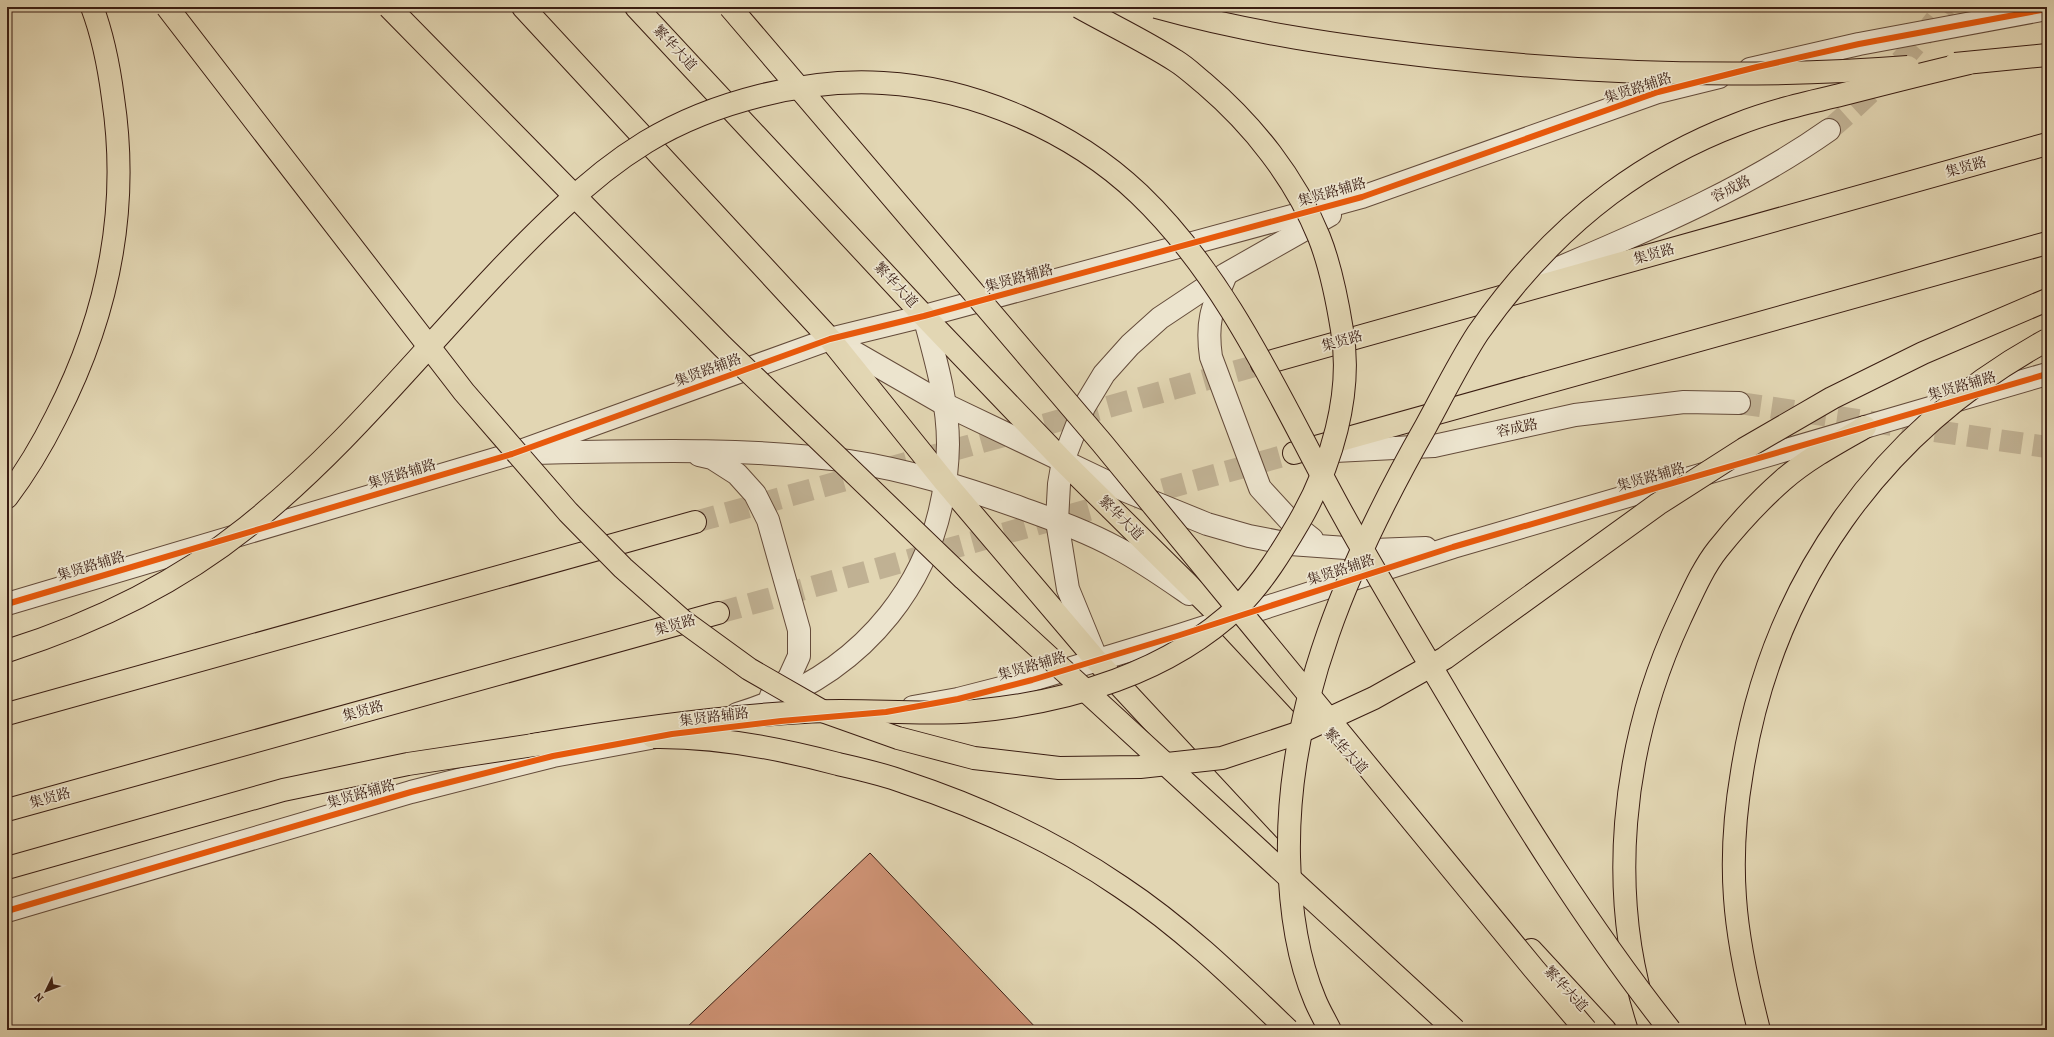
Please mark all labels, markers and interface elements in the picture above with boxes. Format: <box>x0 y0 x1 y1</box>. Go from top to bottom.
street label: 繁华大道 <box>649 21 701 75</box>
street label: 集贤路辅路 <box>1602 68 1674 108</box>
street label: 集贤路 <box>1943 152 1989 182</box>
street label: 容成路 <box>1708 171 1754 207</box>
street label: 集贤路辅路 <box>1296 173 1368 211</box>
street label: 集贤路 <box>1631 239 1677 269</box>
street label: 繁华大道 <box>870 258 922 312</box>
street label: 集贤路辅路 <box>983 260 1055 296</box>
street label: 集贤路 <box>1319 326 1365 356</box>
street label: 集贤路辅路 <box>672 349 744 391</box>
street label: 集贤路辅路 <box>1926 367 1998 405</box>
street label: 容成路 <box>1494 414 1540 442</box>
street label: 集贤路辅路 <box>366 455 438 493</box>
street label: 集贤路辅路 <box>1615 458 1687 496</box>
street label: 繁华大道 <box>1094 491 1148 545</box>
street label: 集贤路辅路 <box>55 547 127 585</box>
street label: 集贤路辅路 <box>1305 550 1377 590</box>
street label: 集贤路 <box>652 610 698 640</box>
street label: 集贤路辅路 <box>996 647 1068 685</box>
street label: 集贤路 <box>340 696 386 726</box>
street label: 集贤路辅路 <box>678 703 750 731</box>
street label: 繁华大道 <box>1320 724 1372 778</box>
street label: 集贤路辅路 <box>325 775 397 813</box>
street label: 集贤路 <box>27 783 73 813</box>
street label: 繁华大道 <box>1540 962 1592 1016</box>
north arrow <box>26 971 66 1011</box>
text: N <box>31 989 47 1006</box>

